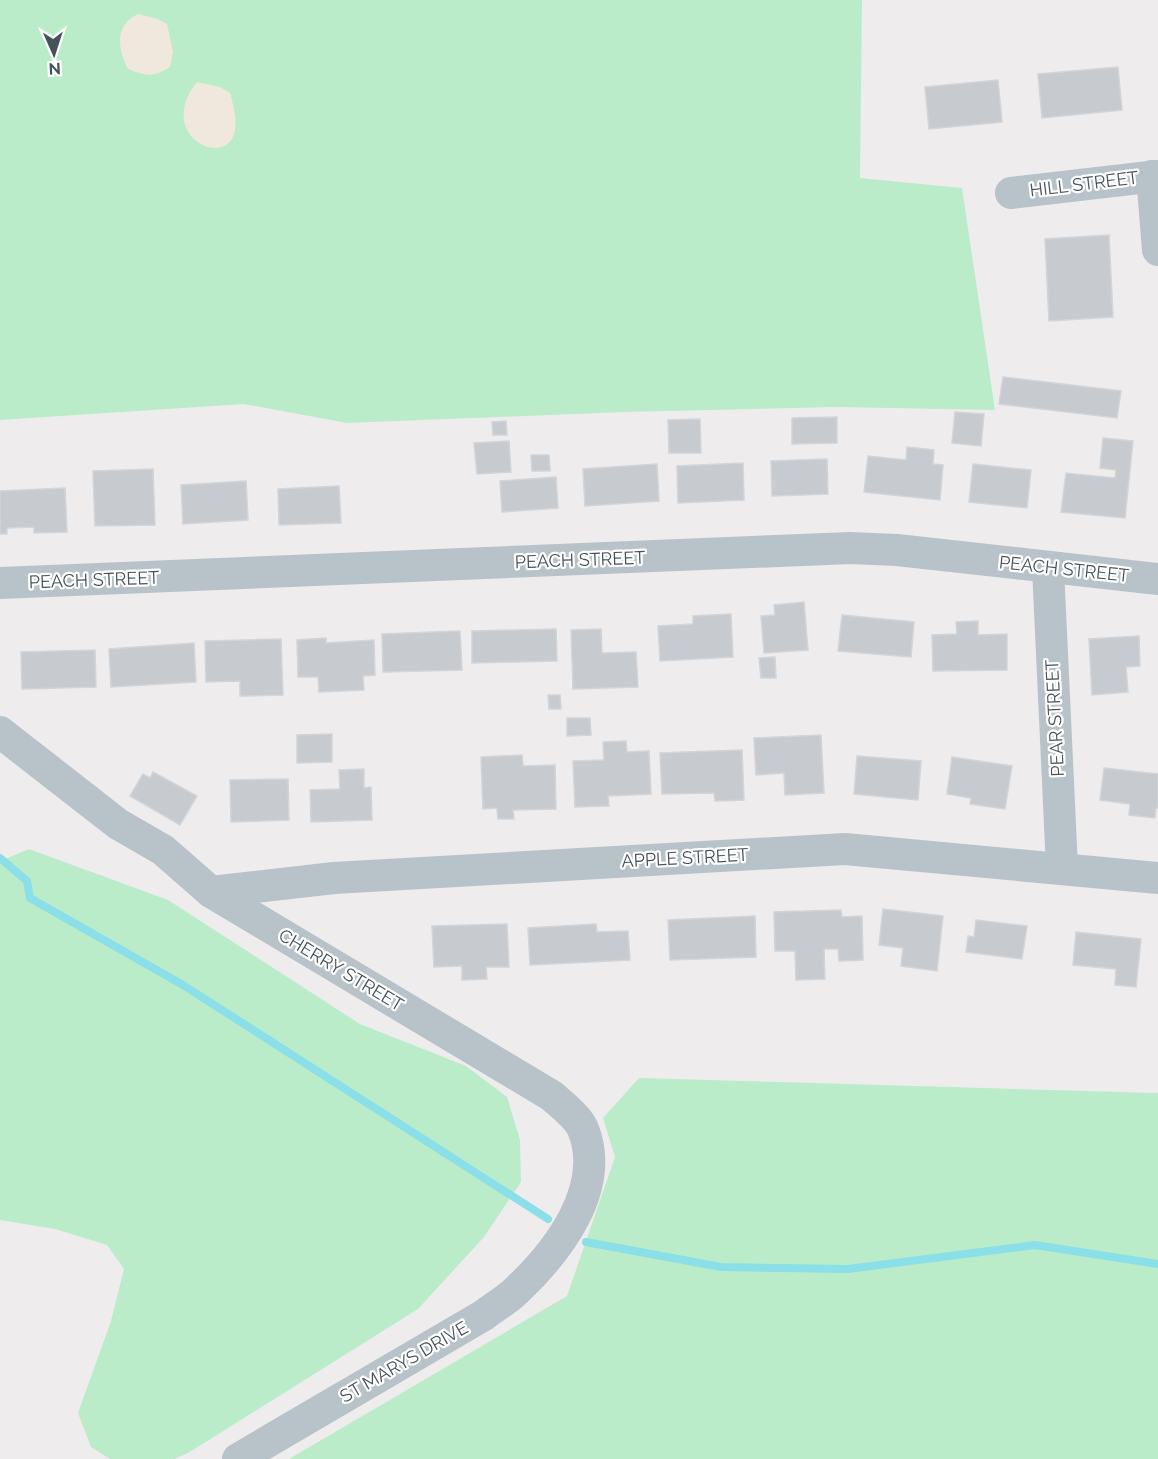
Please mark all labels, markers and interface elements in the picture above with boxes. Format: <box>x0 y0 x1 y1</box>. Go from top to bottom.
north arrow <box>24 24 84 84</box>
text: N <box>48 59 61 78</box>
street label: HILL STREET <box>1028 166 1139 201</box>
street label: PEACH STREET <box>514 547 646 572</box>
street label: PEACH STREET <box>998 551 1130 586</box>
street label: PEACH STREET <box>28 567 160 592</box>
street label: PEAR STREET <box>1041 659 1068 777</box>
street label: APPLE STREET <box>621 844 749 871</box>
street label: CHERRY STREET <box>275 924 407 1015</box>
street label: ST MARYS DRIVE <box>336 1316 471 1407</box>

